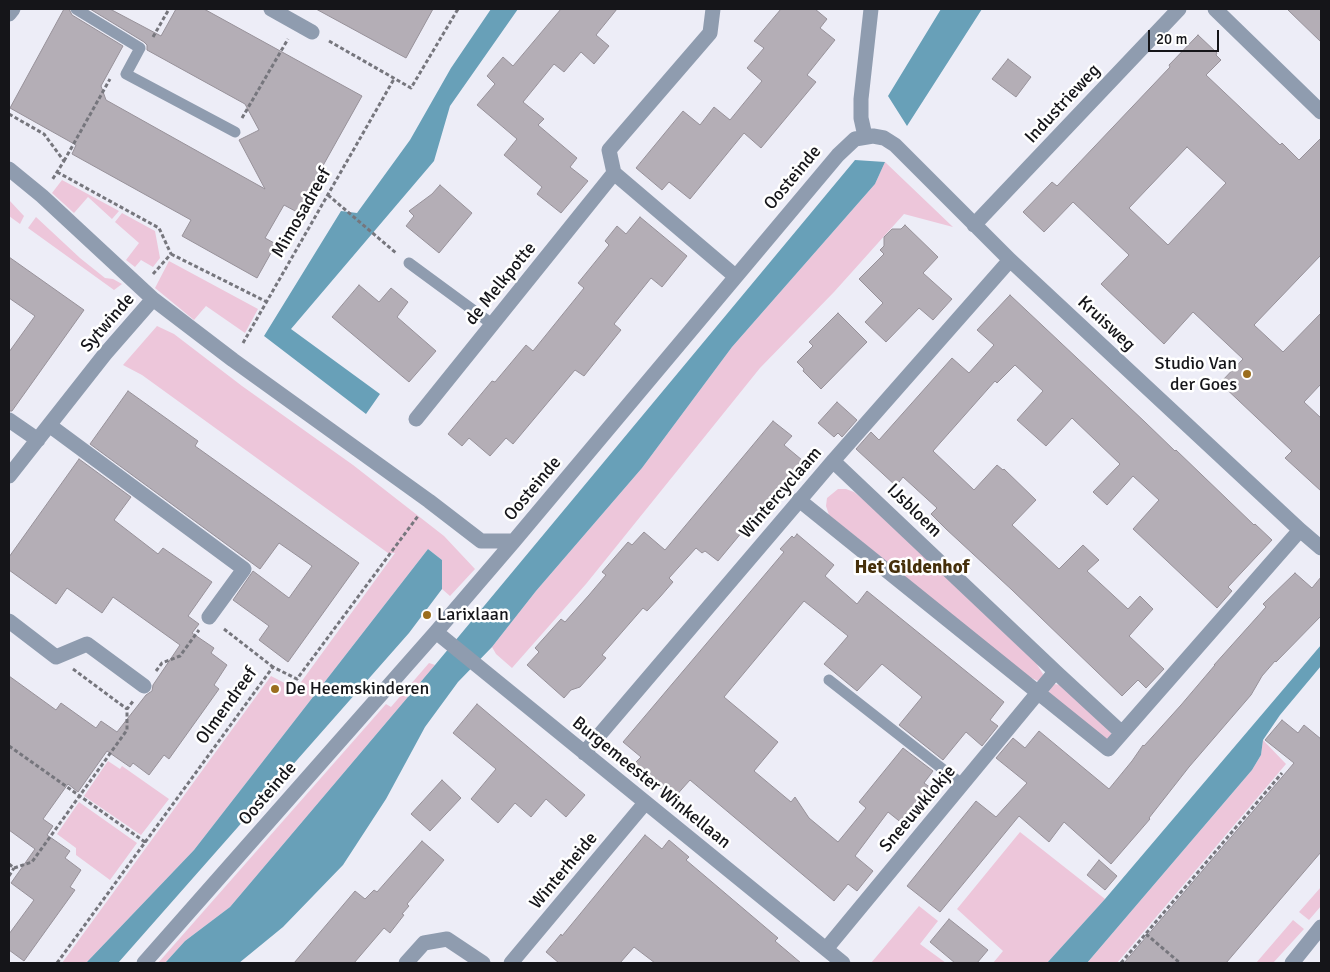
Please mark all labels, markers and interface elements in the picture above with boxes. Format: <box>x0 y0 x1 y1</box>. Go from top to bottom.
scale bar <box>1150 20 1221 52</box>
text: 20 m <box>1156 30 1187 48</box>
street label: Industrieweg <box>1021 60 1105 148</box>
street label: Oosteinde <box>760 141 826 215</box>
street label: Mimosadreef <box>268 164 336 262</box>
street label: de Melkpotte <box>461 238 541 330</box>
street label: Sytwinde <box>77 289 139 357</box>
street label: Kruisweg <box>1073 292 1139 356</box>
place label: Studio Van der Goes <box>1155 353 1237 396</box>
marker: Studio Van der Goes <box>1241 368 1253 380</box>
street label: Wintercyclaam <box>735 443 827 543</box>
street label: Oosteinde <box>500 452 566 526</box>
street label: IJsbloem <box>882 480 946 542</box>
district label: Het Gildenhof <box>855 557 969 579</box>
place label: Larixlaan <box>437 604 509 626</box>
marker: Larixlaan <box>421 609 433 621</box>
street label: Olmendreef <box>192 663 262 749</box>
place label: De Heemskinderen <box>285 678 429 700</box>
marker: De Heemskinderen <box>269 683 281 695</box>
street label: Burgemeester Winkellaan <box>567 712 735 854</box>
street label: Oosteinde <box>234 758 302 830</box>
street label: Sneeuwklokje <box>875 761 961 857</box>
street label: Winterheide <box>526 828 602 914</box>

